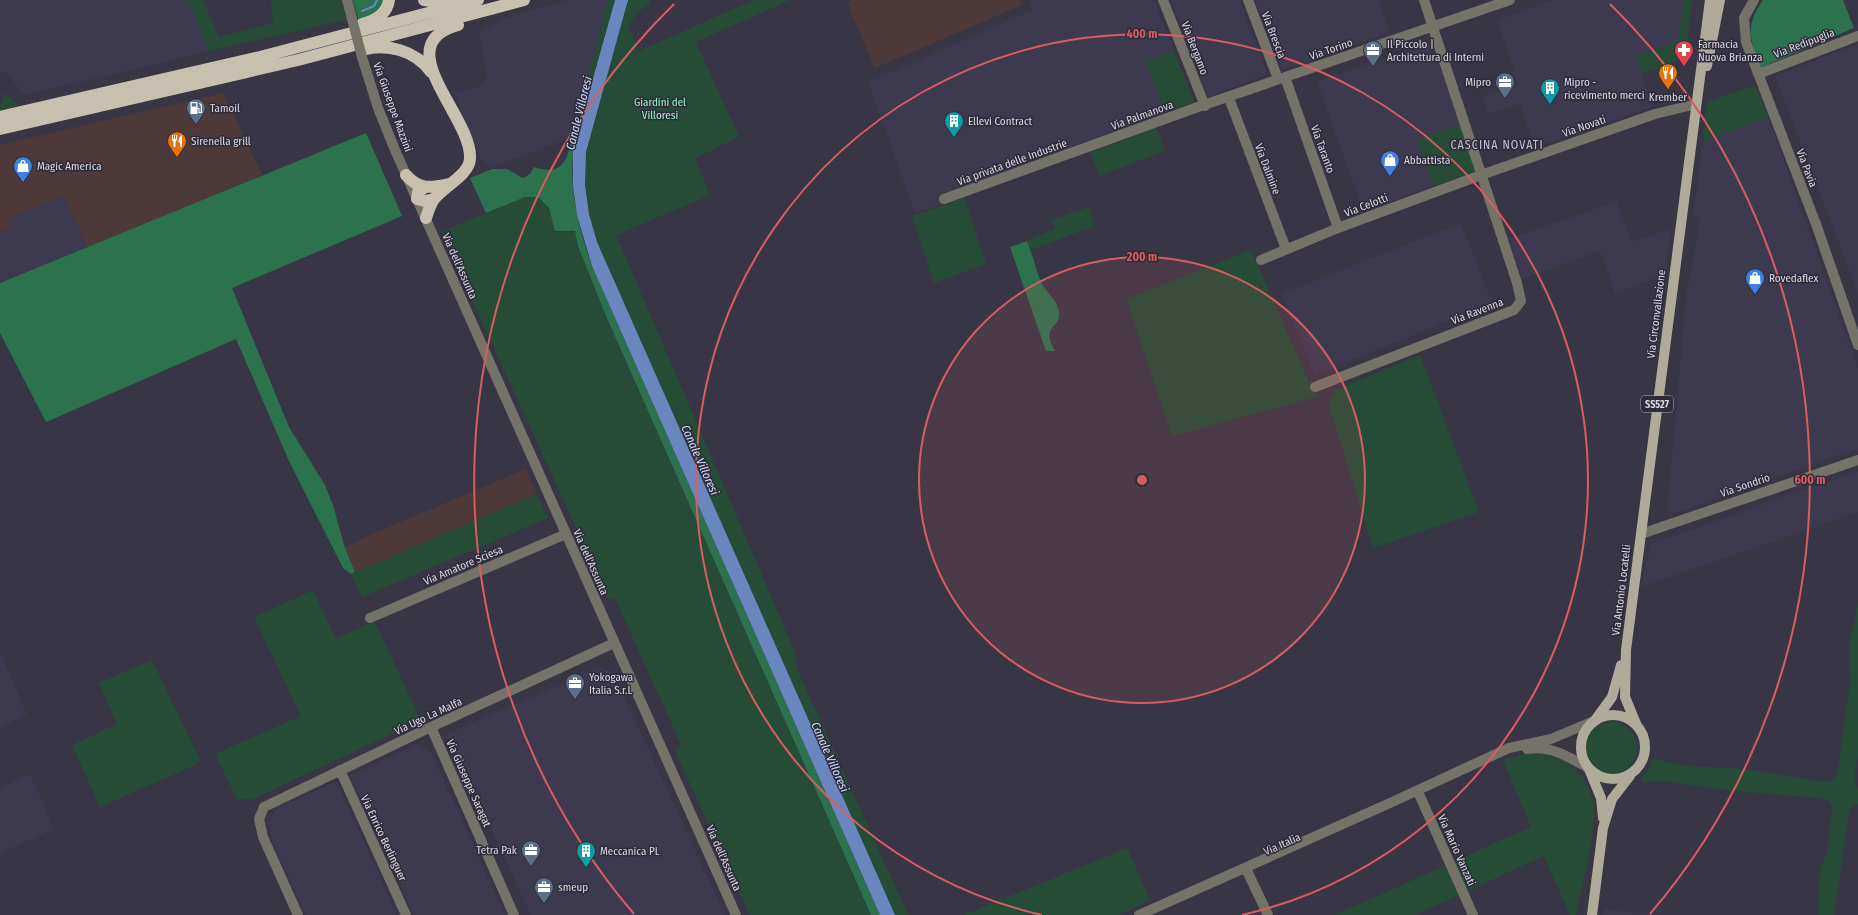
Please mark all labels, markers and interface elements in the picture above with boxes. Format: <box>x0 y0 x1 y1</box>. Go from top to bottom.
street label: Via Brescia <box>1259 10 1288 60</box>
street label: Via Bergamo <box>1178 20 1211 77</box>
street label: Via Redipuglia <box>1772 26 1836 61</box>
text: 400 m <box>1127 27 1157 41</box>
street label: Via Torino <box>1308 36 1355 63</box>
place label: Il Piccolo | Architettura di Interni <box>1387 38 1484 64</box>
place label: Farmacia Nuova Brianza <box>1698 38 1762 64</box>
office icon: Il Piccolo | Architettura di Interni <box>1362 39 1384 67</box>
pharmacy icon: Farmacia Nuova Brianza <box>1673 39 1695 67</box>
street label: Via Giuseppe Mazzini <box>370 61 415 154</box>
restaurant icon: Krember <box>1657 62 1679 90</box>
office icon: Mipro <box>1494 71 1516 99</box>
water label: Canale Villoresi <box>563 75 595 151</box>
place label: Mipro <box>1465 76 1491 89</box>
place label: Mipro - ricevimento merci <box>1564 76 1645 102</box>
building icon: Mipro - ricevimento merci <box>1539 77 1561 105</box>
place label: Krember <box>1649 91 1687 104</box>
park label: Giardini del Villoresi <box>634 96 686 122</box>
fuel station icon: Tamoil <box>185 97 207 125</box>
street label: Via Palmanova <box>1109 98 1175 133</box>
place label: Tamoil <box>210 102 240 115</box>
building icon: Ellevi Contract <box>943 110 965 138</box>
street label: Via Novati <box>1561 113 1608 140</box>
place label: Ellevi Contract <box>968 115 1033 128</box>
street label: Via Taranto <box>1308 123 1337 175</box>
restaurant icon: Sirenella grill <box>166 130 188 158</box>
place label: Sirenella grill <box>191 135 251 148</box>
street label: Via privata delle Industrie <box>955 136 1069 188</box>
district label: CASCINA NOVATI <box>1450 138 1544 152</box>
street label: Via Dalmine <box>1252 142 1283 196</box>
street label: Via Pavia <box>1793 147 1820 189</box>
shop icon: Abbattista <box>1379 149 1401 177</box>
place label: Abbattista <box>1404 154 1450 167</box>
shop icon: Magic America <box>12 155 34 183</box>
place label: Magic America <box>37 160 102 173</box>
street label: Via Celotti <box>1342 191 1390 220</box>
street label: Via dell'Assunta <box>439 231 480 301</box>
text: 200 m <box>1126 250 1157 264</box>
shop icon: Rovedaflex <box>1744 267 1766 295</box>
street label: Via Circonvallazione <box>1645 269 1668 359</box>
place label: Rovedaflex <box>1769 272 1818 285</box>
street label: Via Ravenna <box>1449 296 1505 327</box>
road number: SS527 <box>1641 396 1673 412</box>
water label: Canale Villoresi <box>678 423 722 497</box>
street label: Via Sondrio <box>1719 471 1772 500</box>
centre of rings <box>1135 473 1149 487</box>
text: 600 m <box>1794 473 1826 487</box>
street label: Via dell'Assunta <box>570 527 611 597</box>
street label: Via Amatore Sciesa <box>421 543 505 588</box>
street label: Via Antonio Locatelli <box>1609 543 1634 636</box>
place label: Yokogawa Italia S.r.L <box>589 671 633 697</box>
office icon: Yokogawa Italia S.r.L <box>564 672 586 700</box>
street label: Via Ugo La Malfa <box>392 695 464 738</box>
water label: Canale Villoresi <box>808 720 852 794</box>
street label: Via Giuseppe Saragat <box>443 737 494 829</box>
street label: Via Enrico Berlinguer <box>358 793 409 883</box>
street label: Via Mario Vanzati <box>1435 812 1478 888</box>
street label: Via dell'Assunta <box>703 823 744 893</box>
street label: Via Italia <box>1262 831 1303 858</box>
office icon: Tetra Pak <box>520 839 542 867</box>
building icon: Meccanica PL <box>575 840 597 868</box>
place label: Tetra Pak <box>476 844 518 857</box>
place label: Meccanica PL <box>600 845 660 858</box>
office icon: smeup <box>533 876 555 904</box>
place label: smeup <box>558 881 588 894</box>

